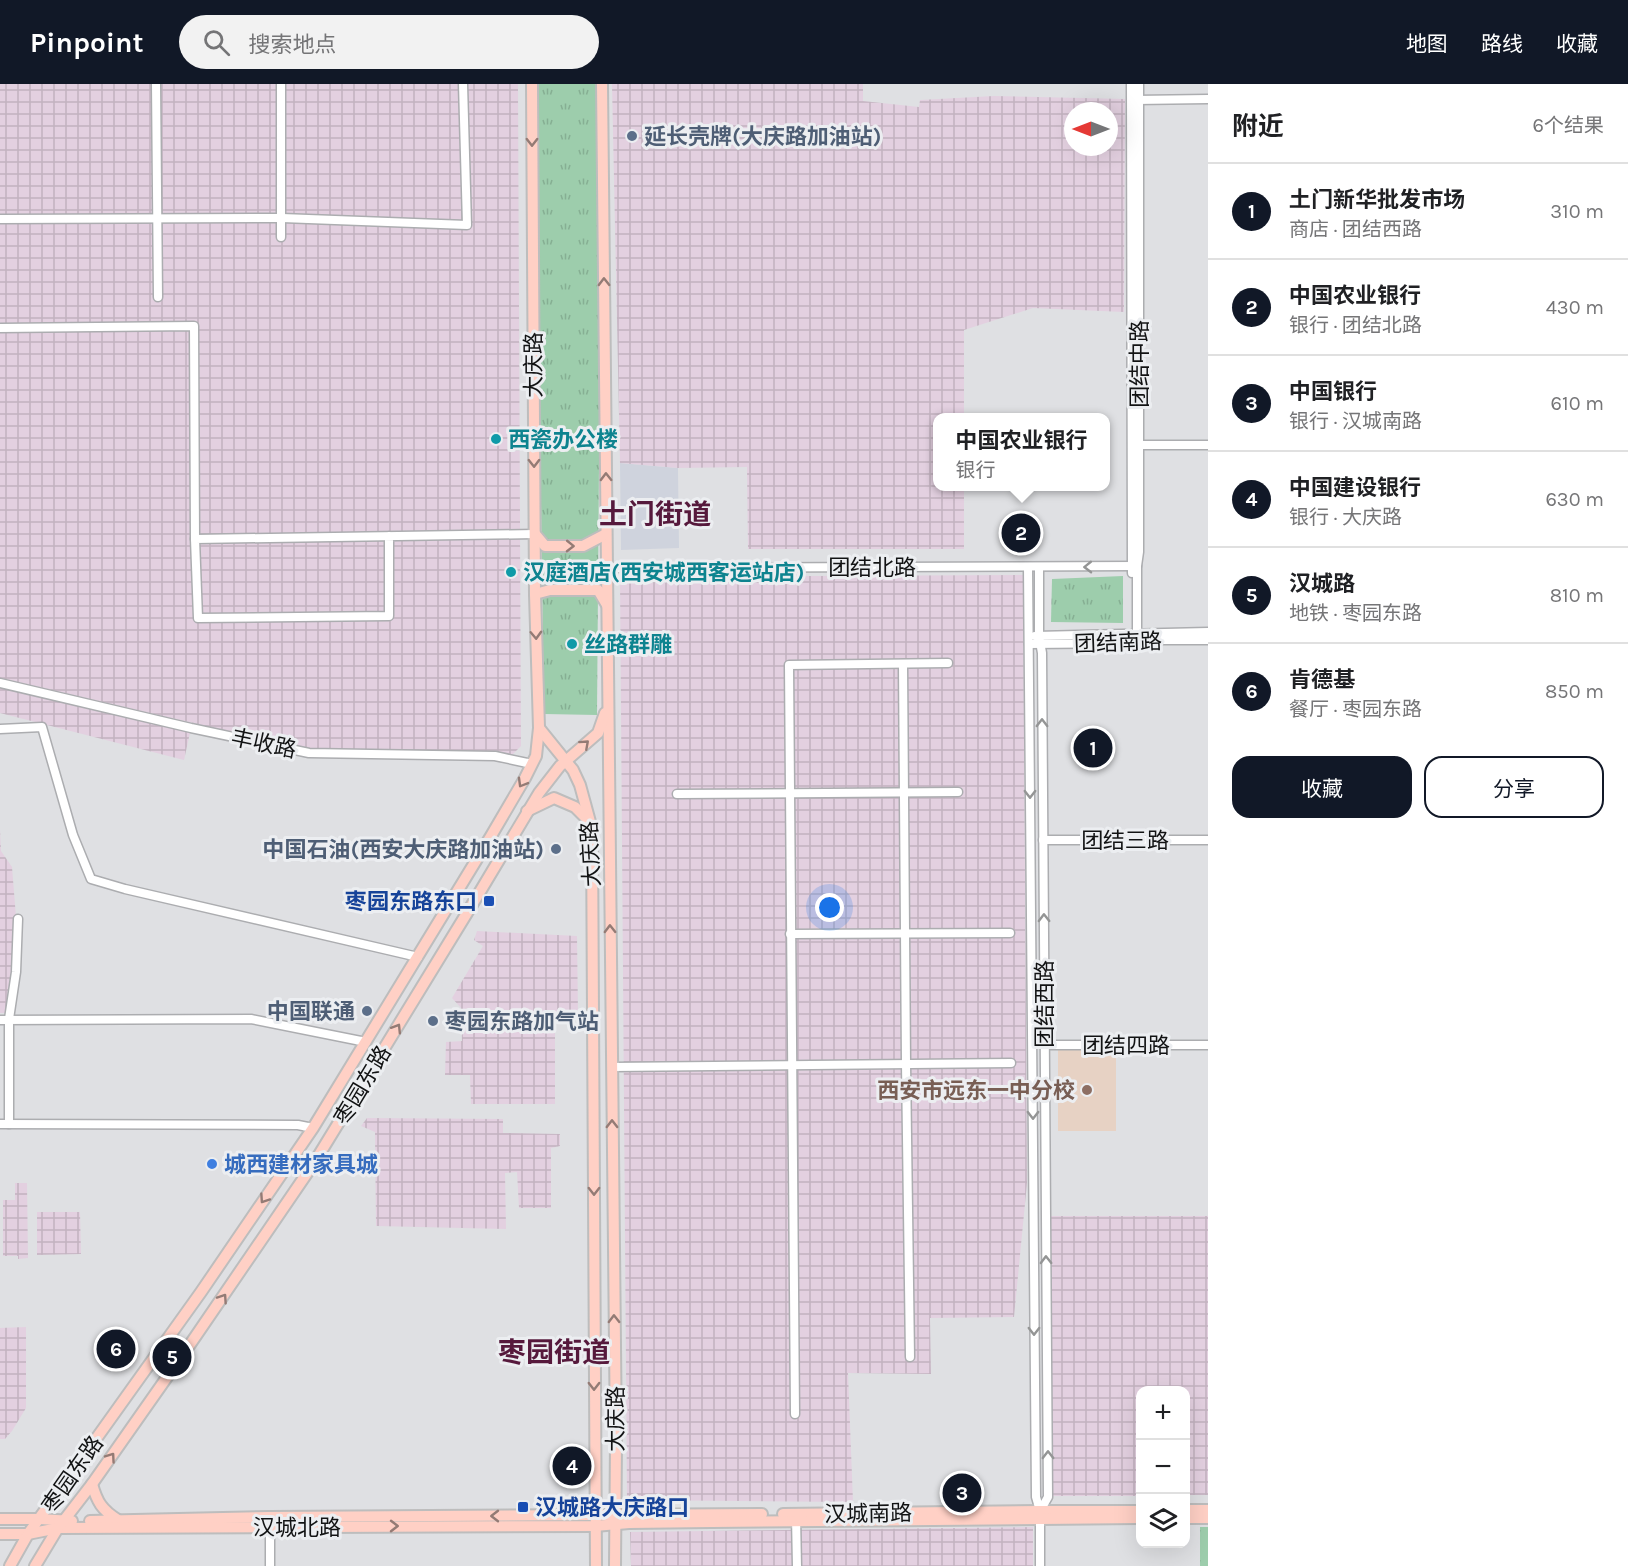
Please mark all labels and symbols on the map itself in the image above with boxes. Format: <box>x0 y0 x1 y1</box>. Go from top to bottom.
north arrow <box>1064 102 1118 156</box>
place label: 延长壳牌(大庆路加油站) <box>644 124 882 150</box>
marker: 延长壳牌(大庆路加油站) <box>625 129 639 143</box>
one-way arrow <box>526 138 538 147</box>
one-way arrow <box>598 278 610 287</box>
street label: 团结中路 <box>1127 320 1153 408</box>
street label: 大庆路 <box>521 332 547 398</box>
place label: 西瓷办公楼 <box>508 427 618 453</box>
marker: 西瓷办公楼 <box>489 432 503 446</box>
one-way arrow <box>528 459 540 468</box>
one-way arrow <box>600 473 612 482</box>
district label: 土门街道 <box>599 498 711 531</box>
pin: 2 <box>1002 510 1040 556</box>
one-way arrow <box>565 540 574 552</box>
street label: 团结北路 <box>828 555 916 581</box>
place label: 汉庭酒店(西安城西客运站店) <box>523 560 805 586</box>
one-way arrow <box>1083 561 1092 573</box>
marker: 汉庭酒店(西安城西客运站店) <box>504 565 518 579</box>
street label: 团结南路 <box>1074 628 1162 658</box>
one-way arrow <box>530 630 543 639</box>
place label: 丝路群雕 <box>584 632 672 658</box>
marker: 丝路群雕 <box>565 637 579 651</box>
one-way arrow <box>1036 718 1048 727</box>
street label: 丰收路 <box>229 724 299 764</box>
pin: 1 <box>1074 726 1112 770</box>
one-way arrow <box>578 740 589 751</box>
one-way arrow <box>517 777 529 787</box>
one-way arrow <box>1024 789 1036 798</box>
street label: 大庆路 <box>576 820 606 888</box>
street label: 团结三路 <box>1081 828 1169 854</box>
place label: 中国石油(西安大庆路加油站) <box>262 837 544 863</box>
marker: 中国石油(西安大庆路加油站) <box>549 842 563 856</box>
place label: 枣园东路东口 <box>345 889 477 915</box>
your location <box>815 893 844 922</box>
marker: 枣园东路东口 <box>482 894 496 908</box>
one-way arrow <box>1037 913 1050 922</box>
one-way arrow <box>604 924 616 933</box>
street label: 团结西路 <box>1032 960 1058 1048</box>
place label: 中国联通 <box>267 999 355 1025</box>
marker: 中国联通 <box>360 1004 374 1018</box>
place label: 枣园东路加气站 <box>445 1009 599 1035</box>
marker: 枣园东路加气站 <box>426 1014 440 1028</box>
one-way arrow <box>389 1024 401 1034</box>
street label: 团结四路 <box>1082 1033 1170 1059</box>
street label: 枣园东路 <box>329 1041 397 1130</box>
place label: 西安市远东一中分校 <box>877 1078 1075 1104</box>
marker: 西安市远东一中分校 <box>1080 1083 1094 1097</box>
one-way arrow <box>1027 1110 1039 1119</box>
one-way arrow <box>606 1119 619 1128</box>
place label: 城西建材家具城 <box>224 1152 378 1178</box>
marker: 城西建材家具城 <box>205 1157 219 1171</box>
one-way arrow <box>588 1187 600 1196</box>
one-way arrow <box>260 1192 271 1203</box>
one-way arrow <box>1040 1255 1052 1264</box>
one-way arrow <box>216 1293 227 1304</box>
one-way arrow <box>608 1314 620 1323</box>
pin: 6 <box>96 1326 136 1372</box>
one-way arrow <box>1028 1326 1041 1335</box>
pin: 5 <box>152 1334 192 1380</box>
district label: 枣园街道 <box>498 1336 610 1369</box>
one-way arrow <box>588 1382 600 1391</box>
street label: 大庆路 <box>603 1386 629 1452</box>
street label: 枣园东路 <box>37 1431 109 1518</box>
pin: 4 <box>552 1444 592 1488</box>
one-way arrow <box>1042 1450 1054 1459</box>
one-way arrow <box>104 1453 115 1464</box>
pin: 3 <box>942 1470 982 1516</box>
place label: 汉城路大庆路口 <box>535 1495 689 1521</box>
marker: 汉城路大庆路口 <box>516 1500 530 1514</box>
street label: 汉城南路 <box>824 1500 912 1528</box>
one-way arrow <box>490 1510 499 1522</box>
street label: 汉城北路 <box>253 1515 341 1541</box>
one-way arrow <box>390 1520 399 1532</box>

